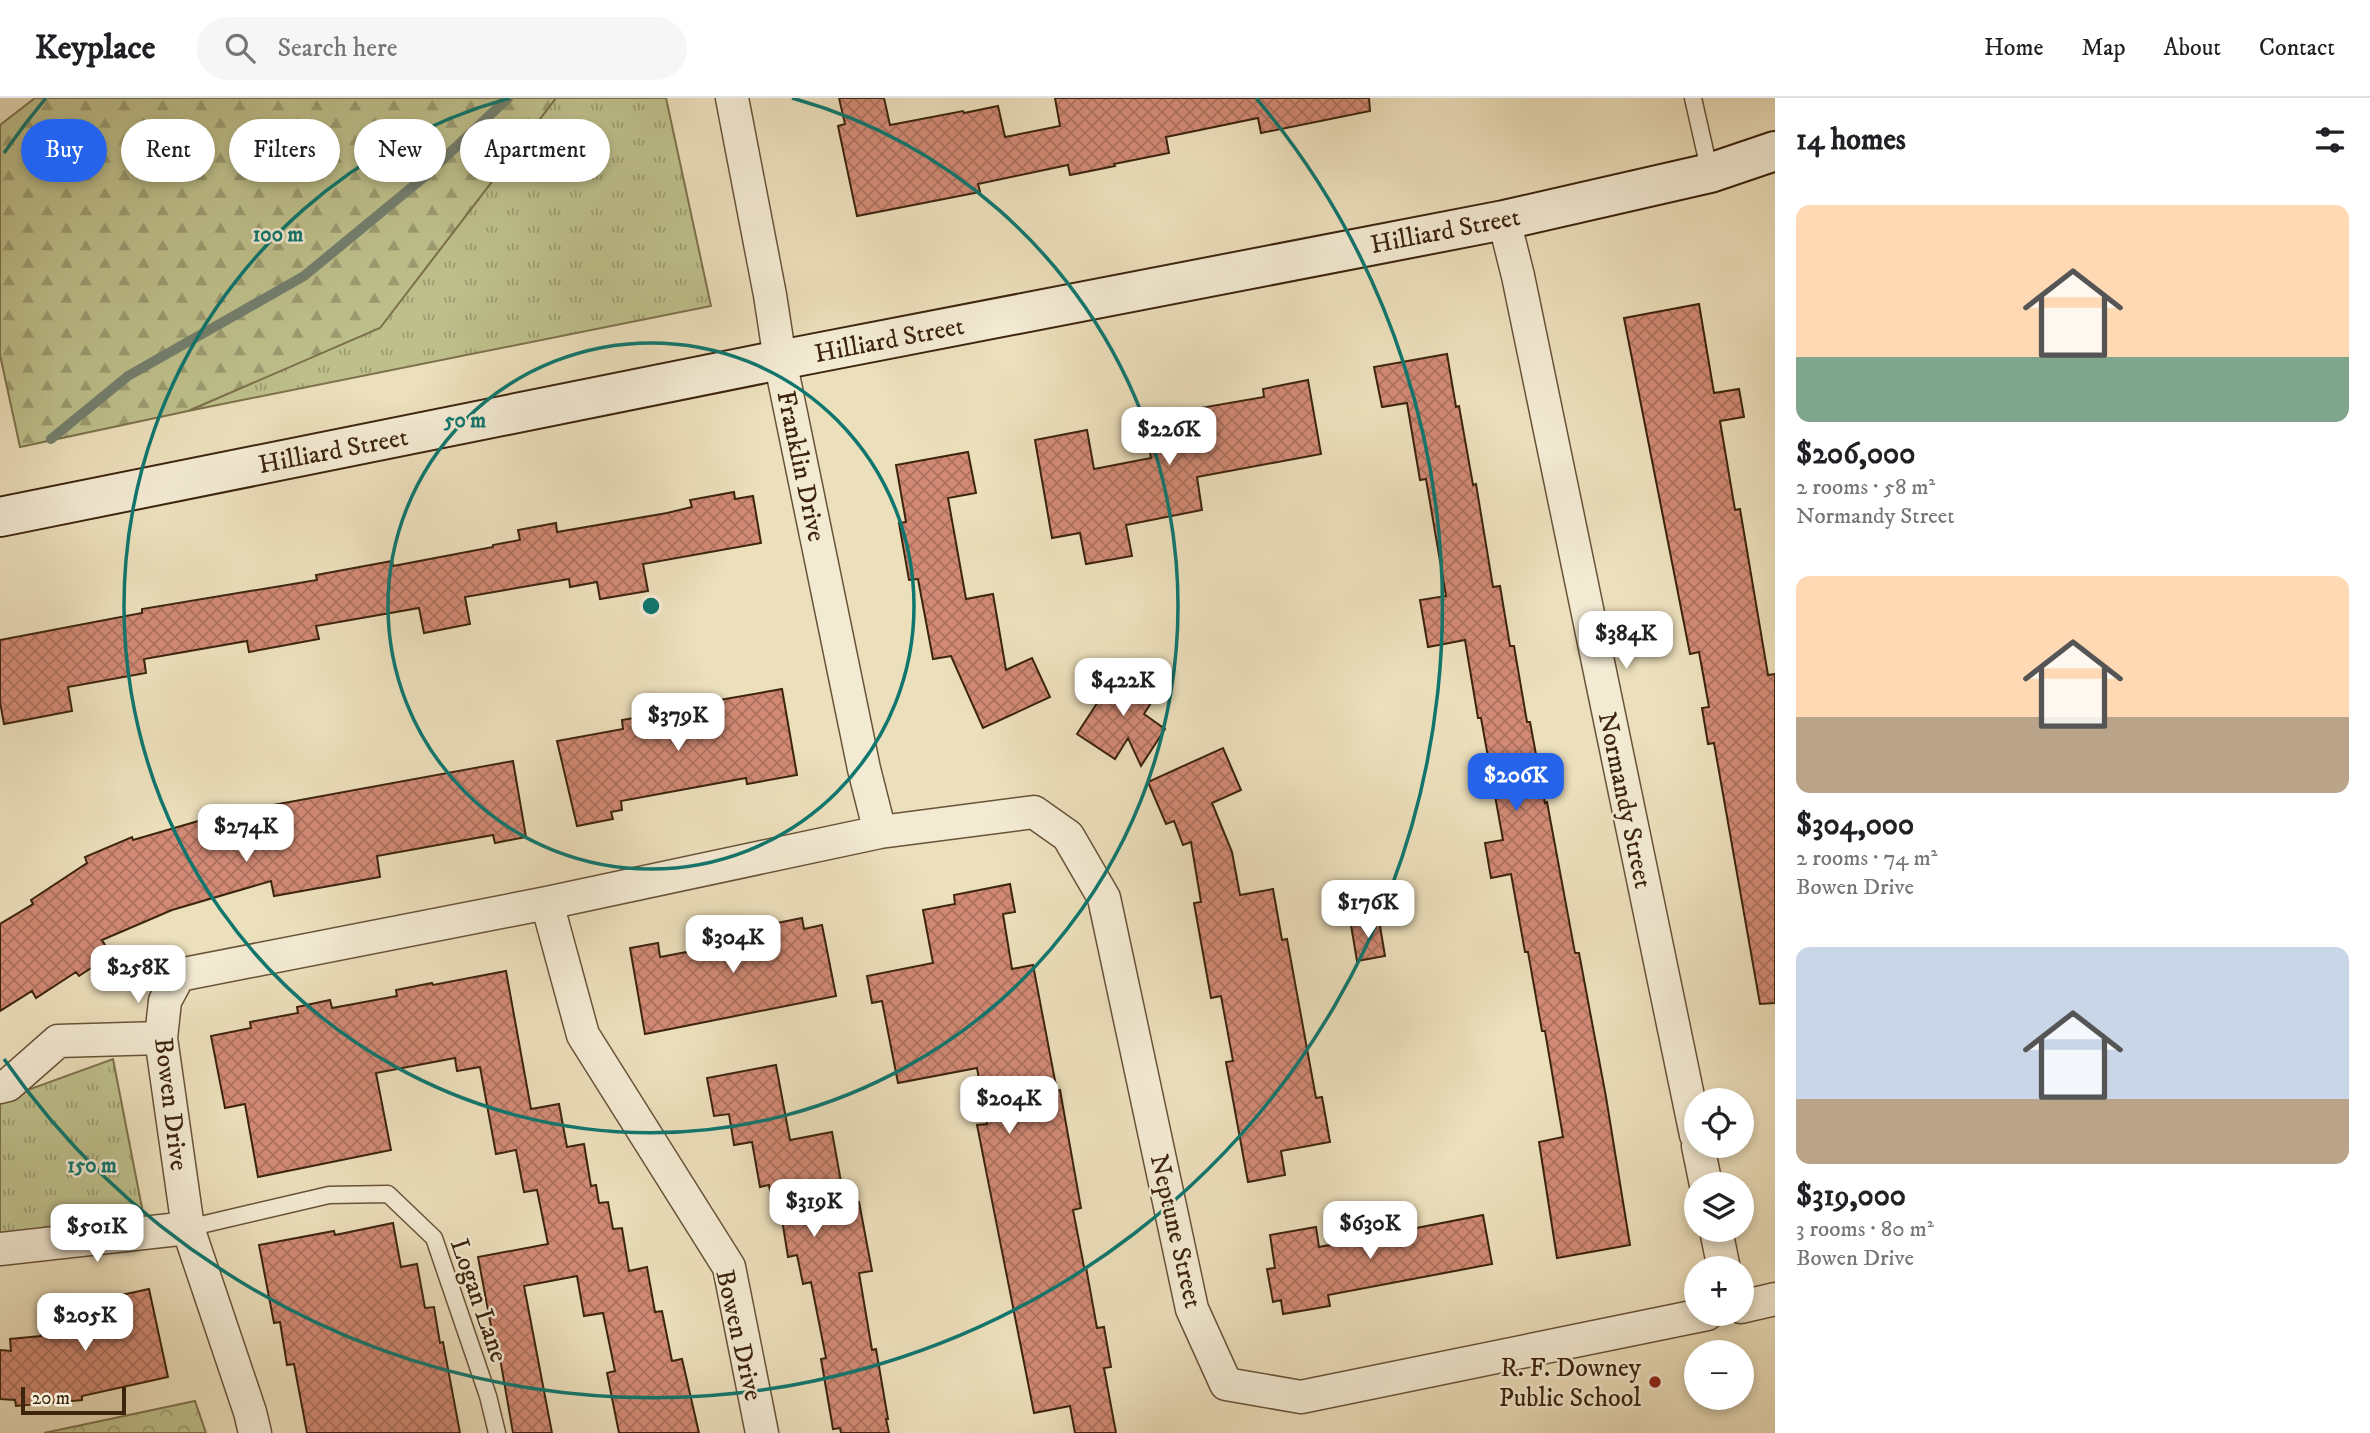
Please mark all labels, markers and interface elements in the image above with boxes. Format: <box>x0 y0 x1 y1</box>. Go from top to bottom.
search box <box>197 17 687 80</box>
text: Keyplace <box>35 28 155 69</box>
icon: search <box>221 29 259 67</box>
text: Search here <box>277 32 398 65</box>
text: Home <box>1984 33 2043 63</box>
text: Map <box>2081 33 2126 63</box>
text: About <box>2164 33 2221 63</box>
text: Contact <box>2259 33 2335 63</box>
chip: Buy <box>21 119 107 182</box>
chip: Rent <box>121 119 215 182</box>
chip: Filters <box>229 119 340 182</box>
chip: New <box>354 119 446 182</box>
chip: Apartment <box>460 119 610 182</box>
icon: filters <box>2311 121 2349 159</box>
text: 14 homes <box>1796 122 1906 159</box>
street label: Hilliard Street <box>1368 201 1523 262</box>
text: 100 m <box>253 222 303 248</box>
icon: home <box>2010 250 2136 376</box>
street label: Hilliard Street <box>812 310 967 371</box>
street label: Franklin Drive <box>768 388 833 545</box>
text: 50 m <box>443 408 486 434</box>
pin: $226K <box>1120 408 1218 467</box>
text: $226K <box>1137 415 1201 444</box>
street label: Hilliard Street <box>256 421 411 482</box>
text: $206,000 <box>1796 436 1915 473</box>
text: 2 rooms · 58 m² <box>1796 473 1935 502</box>
text: Normandy Street <box>1796 502 1955 531</box>
centre of rings <box>639 594 663 618</box>
pin: $384K <box>1577 612 1675 671</box>
text: $384K <box>1595 619 1657 648</box>
icon: home <box>2010 621 2136 747</box>
pin: $422K <box>1074 658 1172 718</box>
text: $422K <box>1091 666 1155 695</box>
pin: $379K <box>629 694 727 753</box>
text: $379K <box>648 701 708 730</box>
street label: Normandy Street <box>1590 709 1659 891</box>
pin: $206K <box>1467 754 1565 813</box>
text: $206K <box>1484 761 1548 790</box>
pin: $274K <box>197 804 295 864</box>
text: $304,000 <box>1796 807 1914 844</box>
text: $274K <box>214 812 278 841</box>
text: 2 rooms · 74 m² <box>1796 844 1937 873</box>
text: Bowen Drive <box>1796 873 1914 902</box>
pin: $176K <box>1319 880 1417 940</box>
text: $176K <box>1337 888 1399 917</box>
pin: $304K <box>684 916 782 975</box>
text: $304K <box>702 923 764 952</box>
pin: $258K <box>89 946 187 1005</box>
text: $258K <box>107 953 169 982</box>
icon: home <box>2010 992 2136 1118</box>
street label: Bowen Drive <box>146 1036 195 1172</box>
pin: $204K <box>960 1076 1058 1136</box>
text: $204K <box>976 1084 1042 1113</box>
map controls <box>1684 1088 1754 1410</box>
button: locate <box>1684 1088 1754 1158</box>
street label: Neptune Street <box>1142 1151 1209 1311</box>
text: 150 m <box>67 1153 117 1179</box>
button: layers <box>1684 1172 1754 1242</box>
text: $319,000 <box>1796 1178 1906 1215</box>
pin: $319K <box>765 1180 863 1239</box>
text: $319K <box>785 1187 843 1216</box>
pin: $630K <box>1321 1202 1419 1261</box>
pin: $501K <box>48 1204 146 1264</box>
text: $630K <box>1339 1209 1401 1238</box>
text: $501K <box>67 1212 127 1241</box>
text: 3 rooms · 80 m² <box>1796 1215 1934 1244</box>
street label: Logan Lane <box>442 1234 515 1367</box>
text: Bowen Drive <box>1796 1244 1914 1273</box>
button: + <box>1684 1256 1754 1326</box>
street label: Bowen Drive <box>707 1267 770 1404</box>
pin: $205K <box>36 1294 134 1353</box>
text: $205K <box>53 1301 117 1330</box>
button: − <box>1684 1340 1754 1410</box>
place label: R. F. Downey Public School <box>1499 1352 1642 1415</box>
marker: R. F. Downey Public School <box>1647 1374 1663 1390</box>
scale bar <box>21 1384 126 1416</box>
text: 20 m <box>32 1387 70 1410</box>

